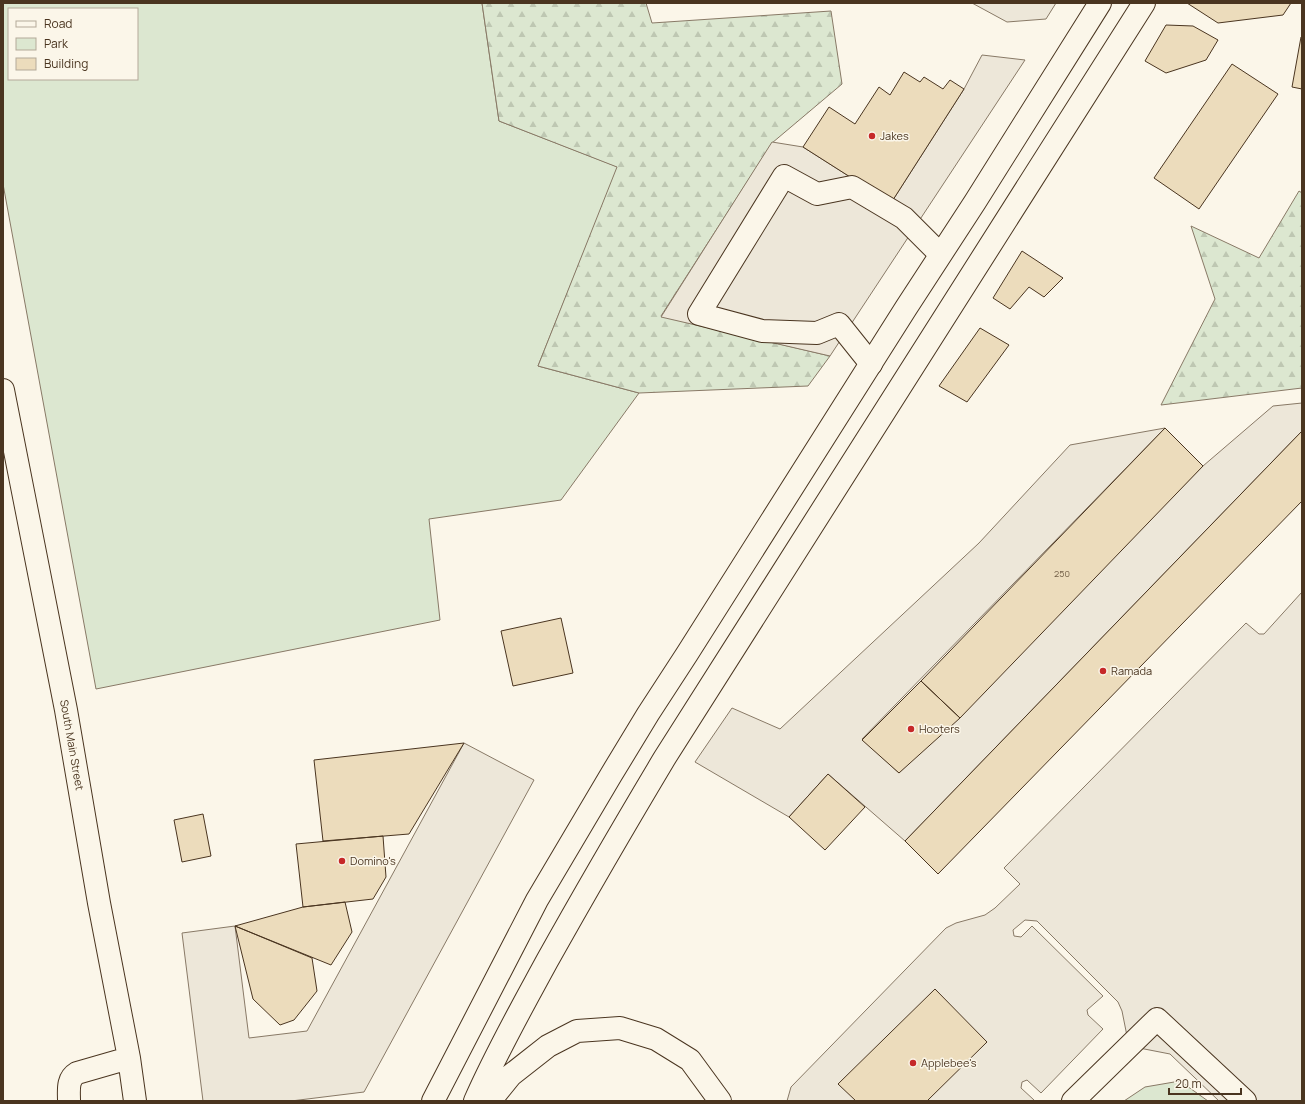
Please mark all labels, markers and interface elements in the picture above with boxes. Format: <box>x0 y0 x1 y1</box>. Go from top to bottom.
legend <box>8 8 138 80</box>
text: Road <box>44 15 72 32</box>
text: Park <box>44 35 69 52</box>
text: Building <box>44 55 88 72</box>
place label: Jakes <box>880 128 909 143</box>
marker: Jakes <box>867 131 877 141</box>
house number: 250 <box>1054 567 1070 580</box>
place label: Ramada <box>1111 663 1152 678</box>
marker: Ramada <box>1098 666 1108 676</box>
street label: South Main Street <box>57 698 88 791</box>
place label: Hooters <box>919 721 960 736</box>
marker: Hooters <box>906 724 916 734</box>
place label: Domino's <box>350 853 396 868</box>
marker: Domino's <box>337 856 347 866</box>
place label: Applebee's <box>921 1055 977 1070</box>
marker: Applebee's <box>908 1058 918 1068</box>
scale bar <box>1169 1070 1241 1096</box>
text: 20 m <box>1175 1075 1202 1092</box>

